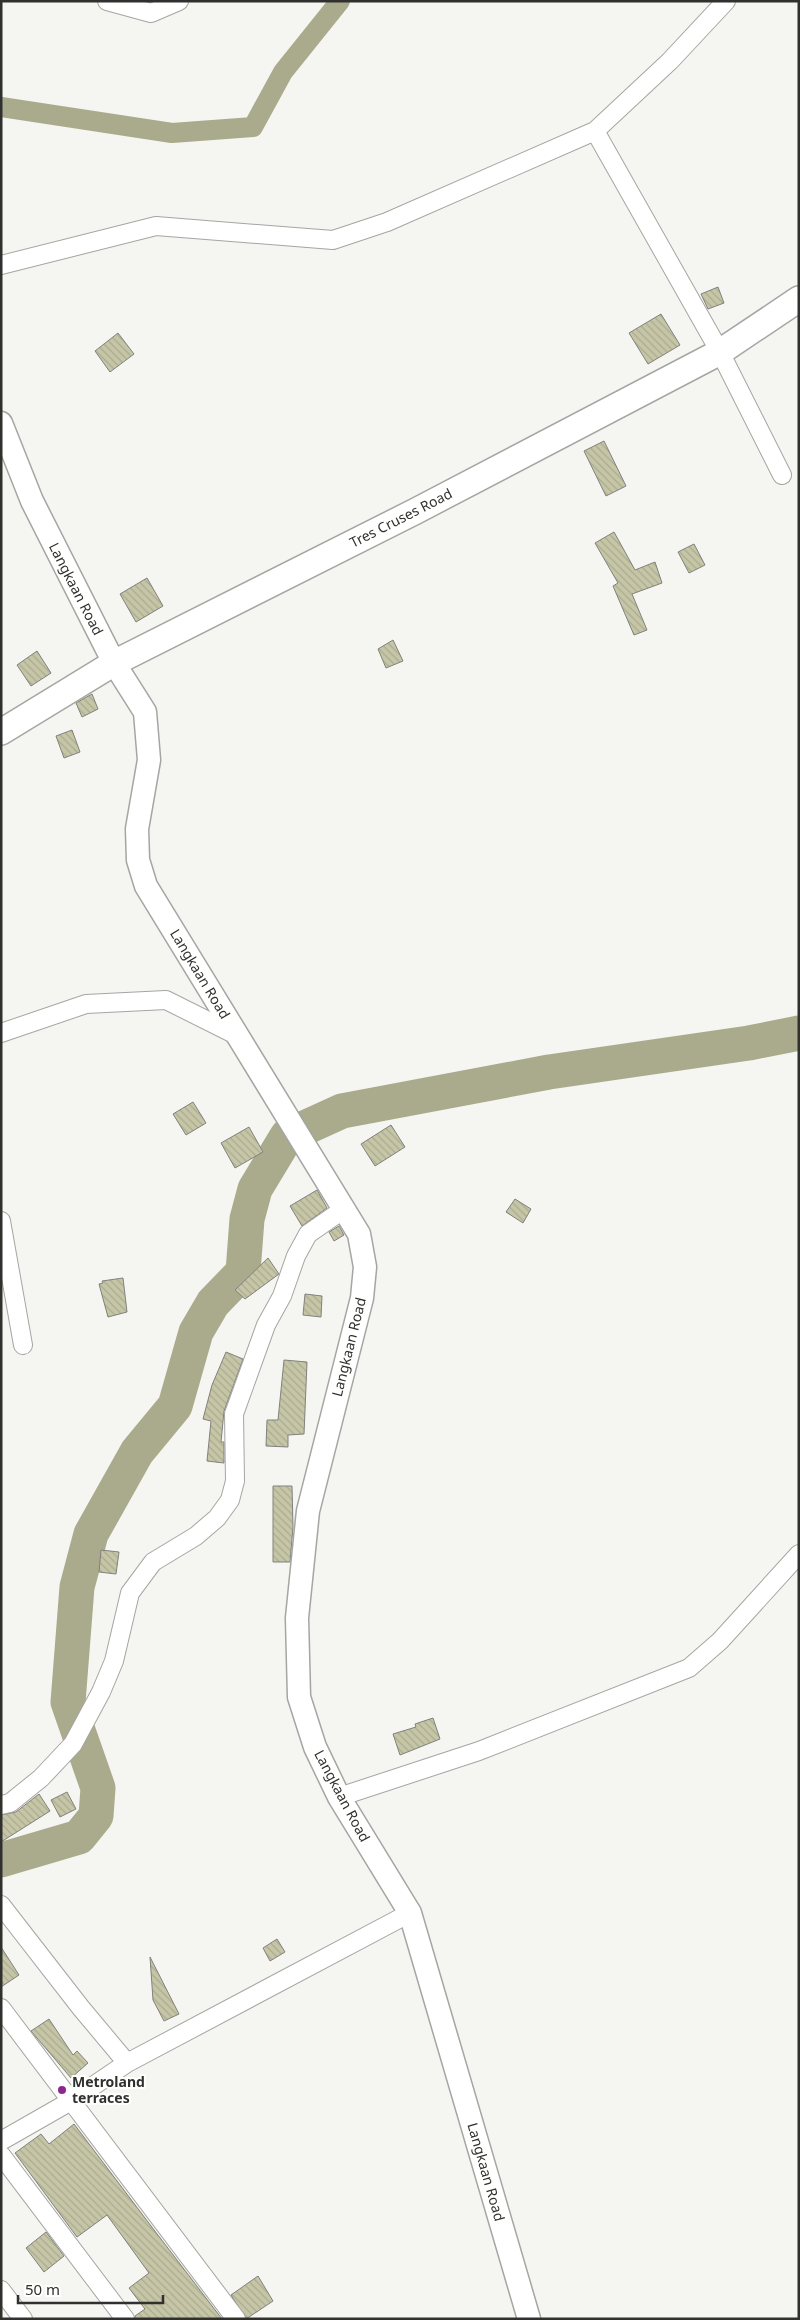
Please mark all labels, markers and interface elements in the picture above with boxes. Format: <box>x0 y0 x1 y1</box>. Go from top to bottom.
street label: Tres Cruses Road <box>346 484 455 552</box>
street label: Langkaan Road <box>45 539 108 638</box>
street label: Langkaan Road <box>166 925 235 1022</box>
street label: Langkaan Road <box>327 1295 370 1398</box>
street label: Langkaan Road <box>310 1746 375 1845</box>
place label: Metroland terraces <box>72 2072 145 2107</box>
marker: Metroland terraces <box>56 2084 68 2096</box>
street label: Langkaan Road <box>463 2120 510 2223</box>
scale bar <box>18 2272 162 2304</box>
text: 50 m <box>25 2279 60 2299</box>

